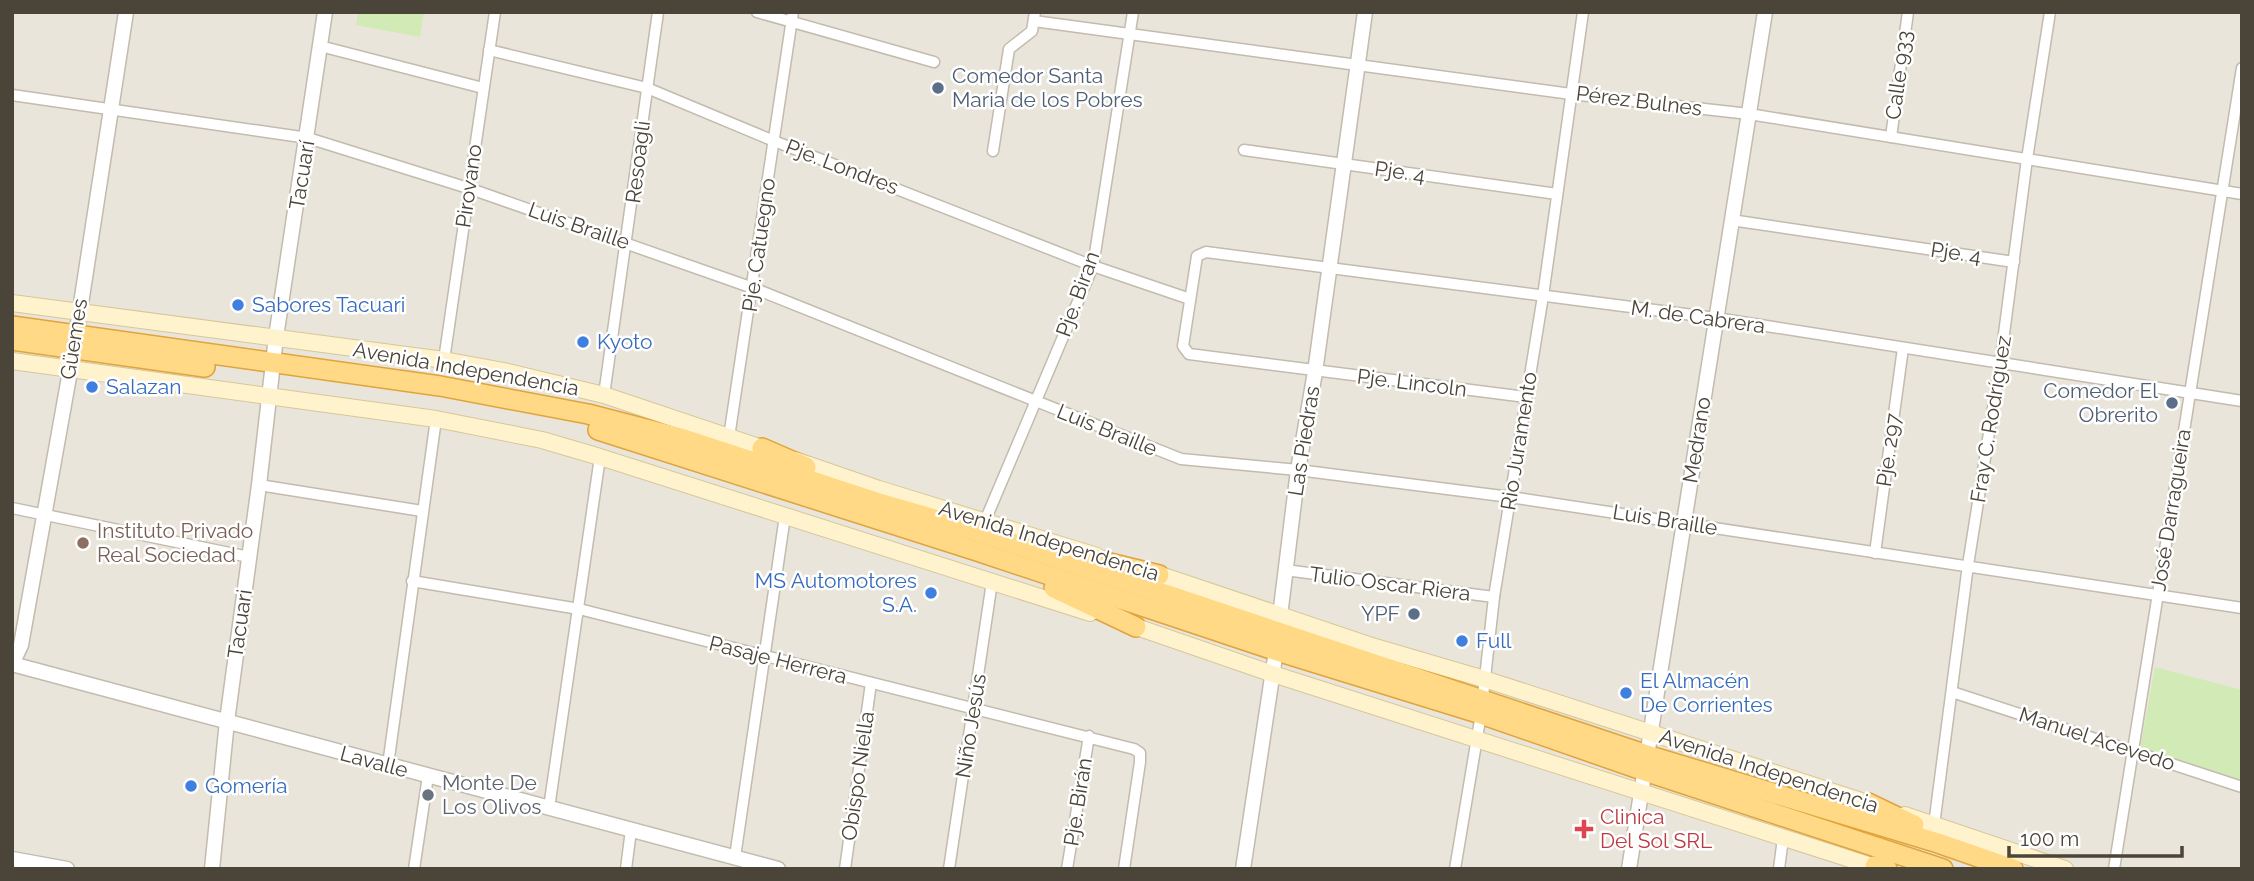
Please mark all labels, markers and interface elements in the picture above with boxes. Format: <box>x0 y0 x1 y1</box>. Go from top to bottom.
street label: Calle 933 <box>1880 29 1917 121</box>
place label: Comedor Santa Maria de los Pobres <box>952 63 1143 112</box>
marker: Comedor Santa Maria de los Pobres <box>930 80 946 96</box>
street label: Pérez Bulnes <box>1575 80 1704 121</box>
street label: Resoagli <box>620 119 655 205</box>
street label: Pje. Londres <box>782 134 902 199</box>
street label: Tacuarí <box>284 138 319 211</box>
street label: Pirovano <box>450 143 487 229</box>
street label: Pje. 4 <box>1373 156 1427 187</box>
street label: Pje. Catuegno <box>737 176 780 313</box>
street label: Luis Braille <box>525 196 633 255</box>
street label: Pje. 4 <box>1929 237 1983 268</box>
street label: Pje. Biran <box>1051 248 1105 340</box>
place label: Sabores Tacuari <box>252 292 405 317</box>
street label: M. de Cabrera <box>1629 295 1767 338</box>
street label: Güemes <box>55 297 92 381</box>
marker: Sabores Tacuari <box>230 297 246 313</box>
place label: Kyoto <box>597 329 652 354</box>
marker: Kyoto <box>575 334 591 350</box>
street label: Fray C. Rodríguez <box>1965 334 2016 504</box>
street label: Avenida Independencia <box>351 336 581 401</box>
street label: Pje. Lincoln <box>1356 363 1468 402</box>
street label: Rio Juramento <box>1495 370 1542 512</box>
place label: Salazan <box>106 374 181 399</box>
place label: Comedor El Obrerito <box>2043 378 2158 427</box>
marker: Salazan <box>84 379 100 395</box>
street label: Las Piedras <box>1282 384 1325 498</box>
street label: Medrano <box>1677 395 1716 485</box>
marker: Comedor El Obrerito <box>2164 395 2180 411</box>
street label: Luis Braille <box>1053 398 1161 461</box>
street label: Pje. 297 <box>1871 411 1906 488</box>
street label: José Darragueira <box>2145 427 2196 593</box>
street label: Avenida Independencia <box>936 495 1162 586</box>
street label: Luis Braille <box>1611 499 1719 540</box>
place label: Instituto Privado Real Sociedad <box>97 518 253 567</box>
marker: Instituto Privado Real Sociedad <box>75 535 91 551</box>
street label: Tulio Oscar Riera <box>1308 561 1472 606</box>
place label: MS Automotores S.A. <box>755 568 917 617</box>
marker: MS Automotores S.A. <box>923 585 939 601</box>
street label: Tacuari <box>222 588 257 660</box>
place label: YPF <box>1361 601 1400 626</box>
marker: YPF <box>1406 606 1422 622</box>
place label: Full <box>1476 628 1512 653</box>
street label: Pasaje Herrera <box>706 630 850 689</box>
marker: Full <box>1454 633 1470 649</box>
place label: El Almacén De Corrientes <box>1640 668 1773 717</box>
street label: Niño Jesús <box>950 672 991 780</box>
marker: El Almacén De Corrientes <box>1618 685 1634 701</box>
street label: Manuel Acevedo <box>2016 702 2178 776</box>
street label: Obispo Niella <box>836 710 879 842</box>
street label: Avenida Independencia <box>1656 723 1882 818</box>
street label: Lavalle <box>337 740 411 783</box>
street label: Pje. Birán <box>1058 756 1097 848</box>
place label: Monte De Los Olivos <box>442 770 542 819</box>
place label: Gomería <box>205 773 288 798</box>
marker: Gomería <box>183 778 199 794</box>
marker: Monte De Los Olivos <box>420 787 436 803</box>
place label: Clinica Del Sol SRL <box>1600 804 1712 853</box>
scale bar <box>2009 814 2182 858</box>
marker: Clinica Del Sol SRL <box>1574 819 1594 839</box>
text: 100 m <box>2020 826 2079 851</box>

